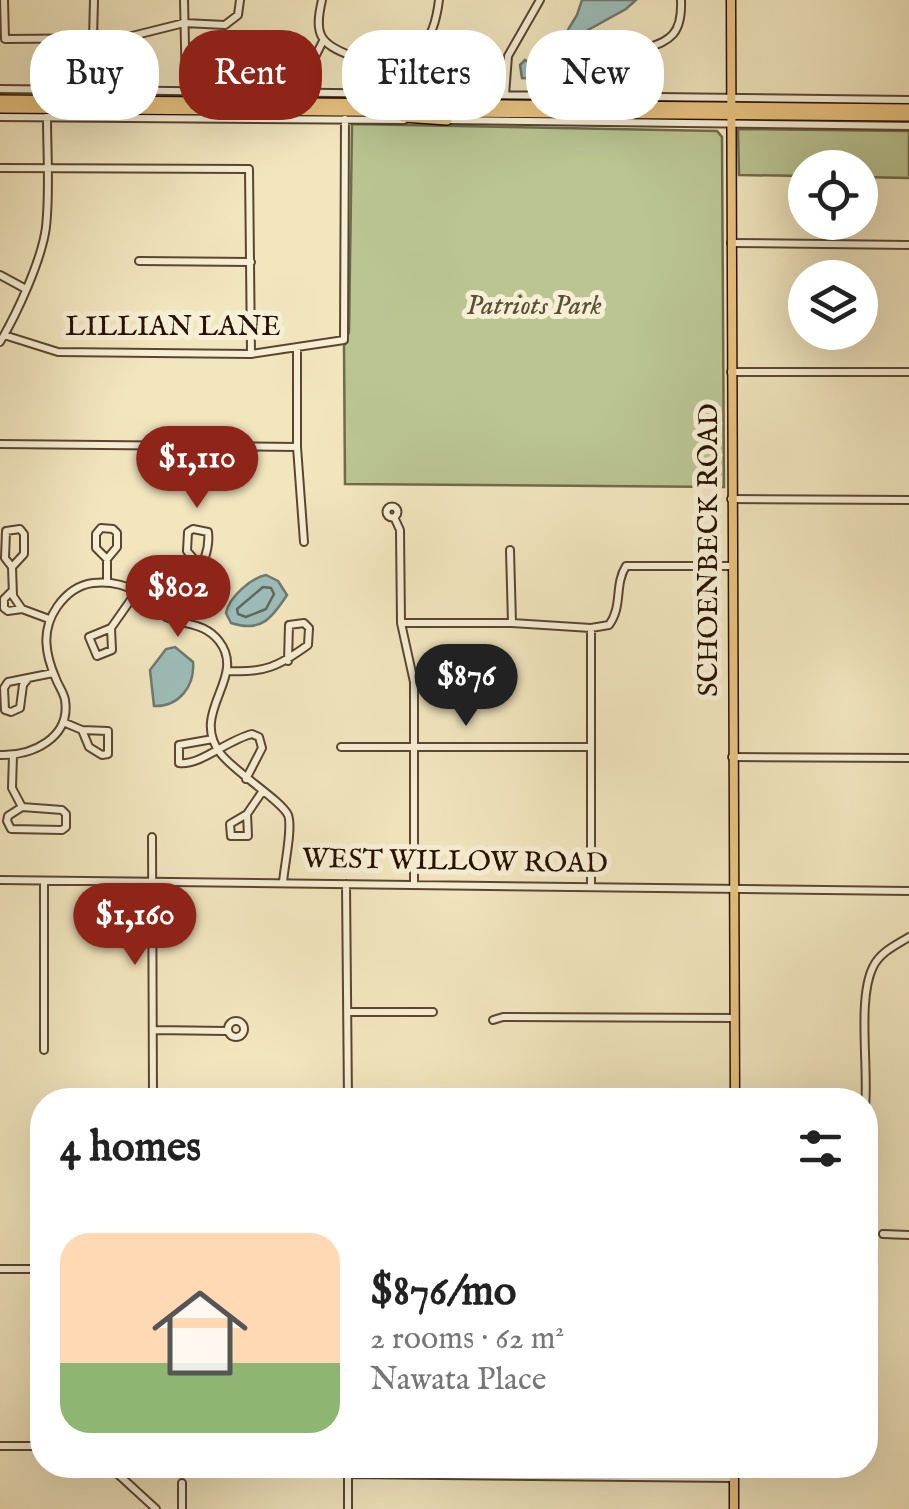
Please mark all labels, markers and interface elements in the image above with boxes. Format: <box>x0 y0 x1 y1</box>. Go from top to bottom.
chip: Buy <box>30 30 159 120</box>
chip: Rent <box>179 30 322 120</box>
chip: Filters <box>342 30 506 120</box>
chip: New <box>526 30 664 120</box>
map controls <box>788 150 878 350</box>
button: locate <box>788 150 878 240</box>
button: layers <box>788 260 878 350</box>
park label: Patriots Park <box>466 289 602 324</box>
street label: LILLIAN LANE <box>65 310 281 345</box>
street label: SCHOENBECK ROAD <box>692 403 727 697</box>
pin: $1,110 <box>116 426 278 511</box>
text: $1,110 <box>158 438 236 479</box>
pin: $802 <box>119 555 237 640</box>
text: $802 <box>148 567 209 608</box>
pin: $876 <box>407 644 525 729</box>
text: $876 <box>437 656 495 697</box>
street label: WEST WILLOW ROAD <box>302 842 608 882</box>
pin: $1,160 <box>54 883 216 968</box>
text: $1,160 <box>95 895 175 936</box>
icon: filters <box>793 1121 848 1176</box>
text: 4 homes <box>60 1122 201 1175</box>
text: $876/mo <box>370 1266 516 1319</box>
icon: home <box>140 1273 260 1393</box>
text: 2 rooms · 62 m² <box>370 1319 564 1360</box>
text: Nawata Place <box>370 1360 546 1401</box>

